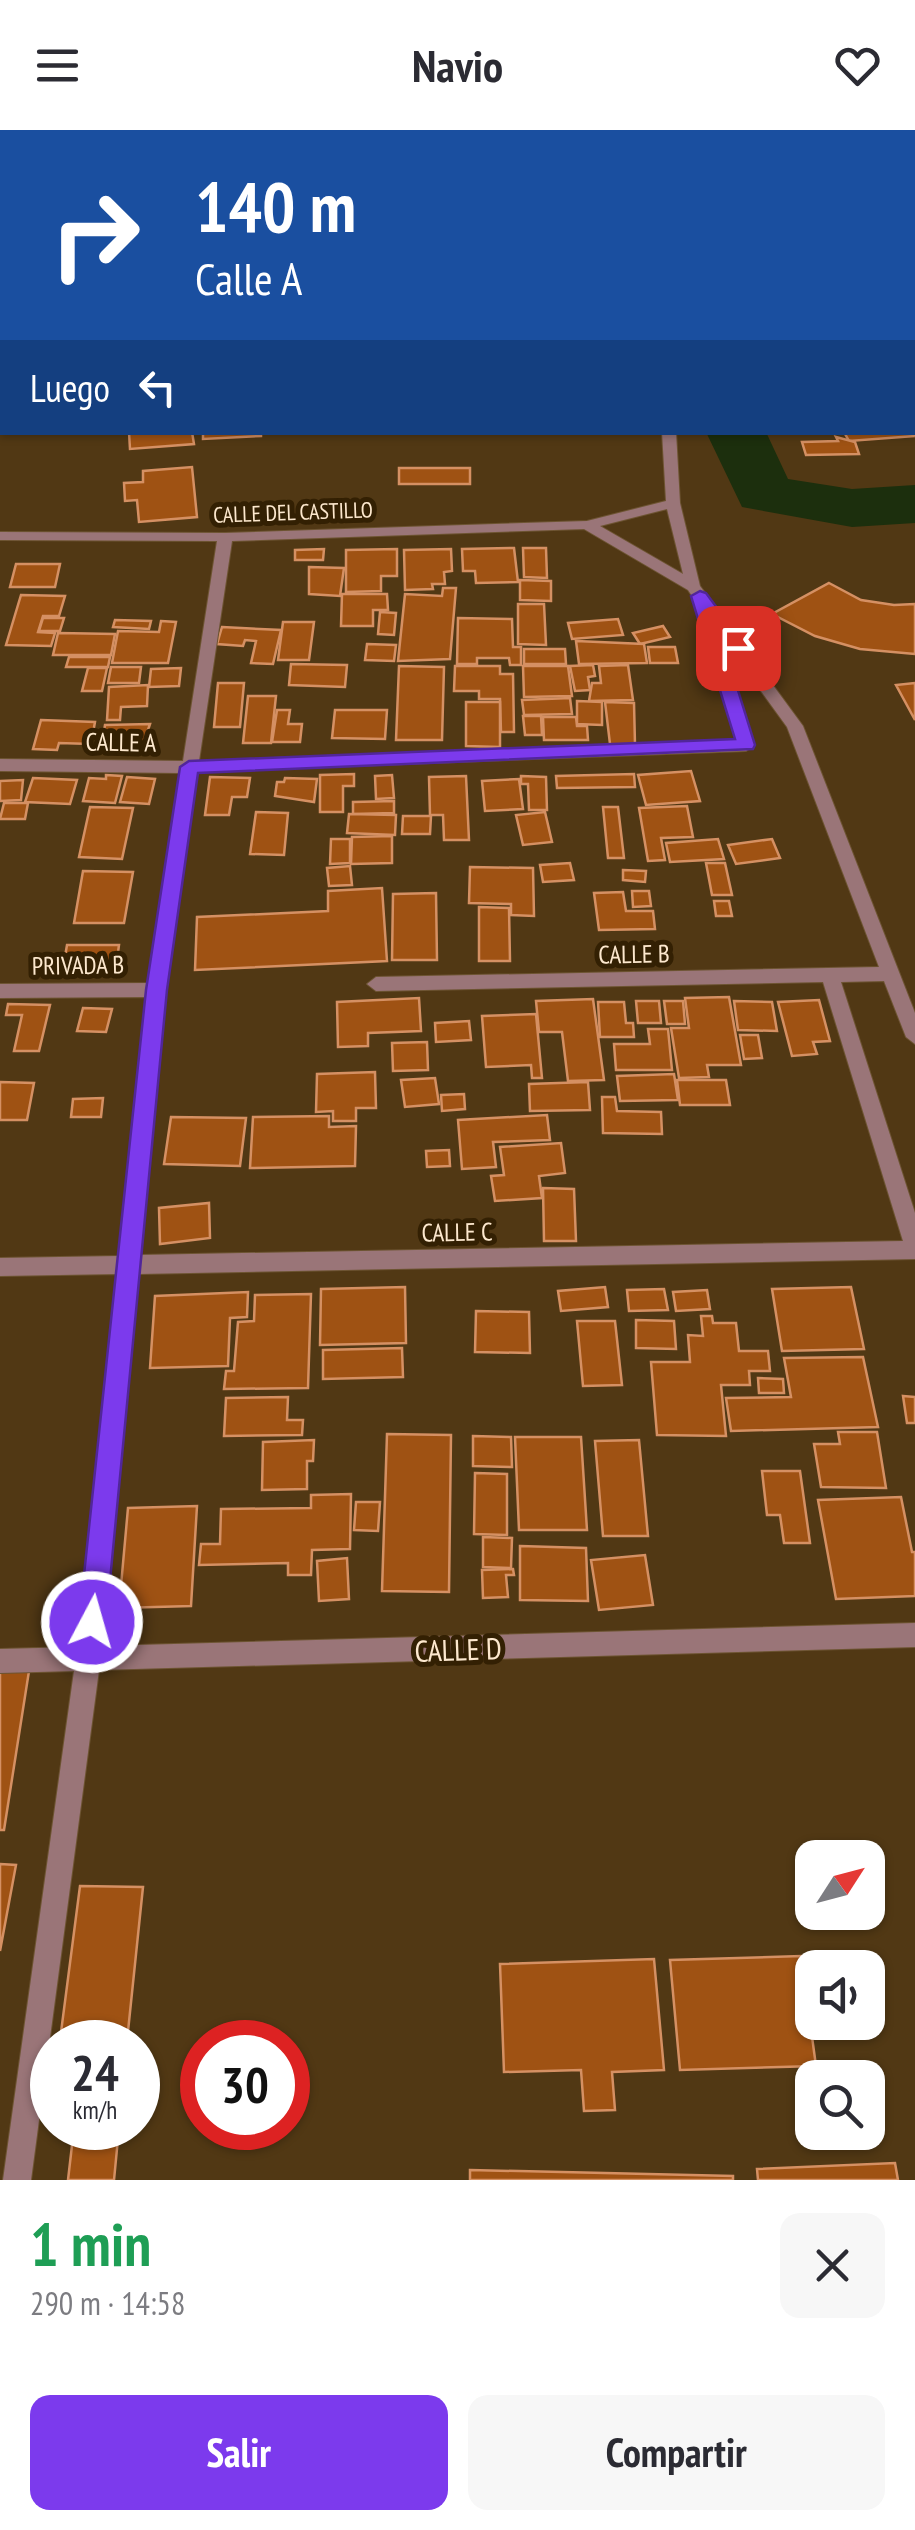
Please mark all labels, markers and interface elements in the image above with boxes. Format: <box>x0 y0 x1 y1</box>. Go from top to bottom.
text: Navio <box>412 36 503 94</box>
icon: menu <box>30 38 85 93</box>
icon: heart <box>830 38 885 93</box>
text: 140 m <box>195 161 356 251</box>
icon: right <box>30 170 160 300</box>
text: Calle A <box>195 249 302 307</box>
icon: left <box>130 360 185 415</box>
text: Luego <box>30 363 110 412</box>
street label: CALLE DEL CASTILLO <box>213 495 373 529</box>
pin <box>696 606 781 691</box>
icon: arrive <box>711 621 766 676</box>
street label: CALLE A <box>85 725 157 759</box>
street label: CALLE B <box>598 937 670 971</box>
street label: PRIVADA B <box>32 948 124 982</box>
street label: CALLE C <box>421 1215 493 1249</box>
position arrow <box>40 1570 144 1674</box>
street label: CALLE D <box>414 1628 502 1670</box>
north arrow <box>795 1840 885 1930</box>
map controls <box>795 1840 885 2150</box>
button: sound <box>795 1950 885 2040</box>
speed limit sign: 30 <box>180 2020 310 2150</box>
text: 24 <box>71 2040 119 2105</box>
button: search <box>795 2060 885 2150</box>
text: km/h <box>73 2094 117 2126</box>
text: 1 min <box>30 2205 151 2283</box>
button: close <box>780 2213 885 2318</box>
text: 290 m · 14:58 <box>30 2282 185 2324</box>
button: Salir <box>30 2395 448 2510</box>
button: Compartir <box>468 2395 885 2510</box>

